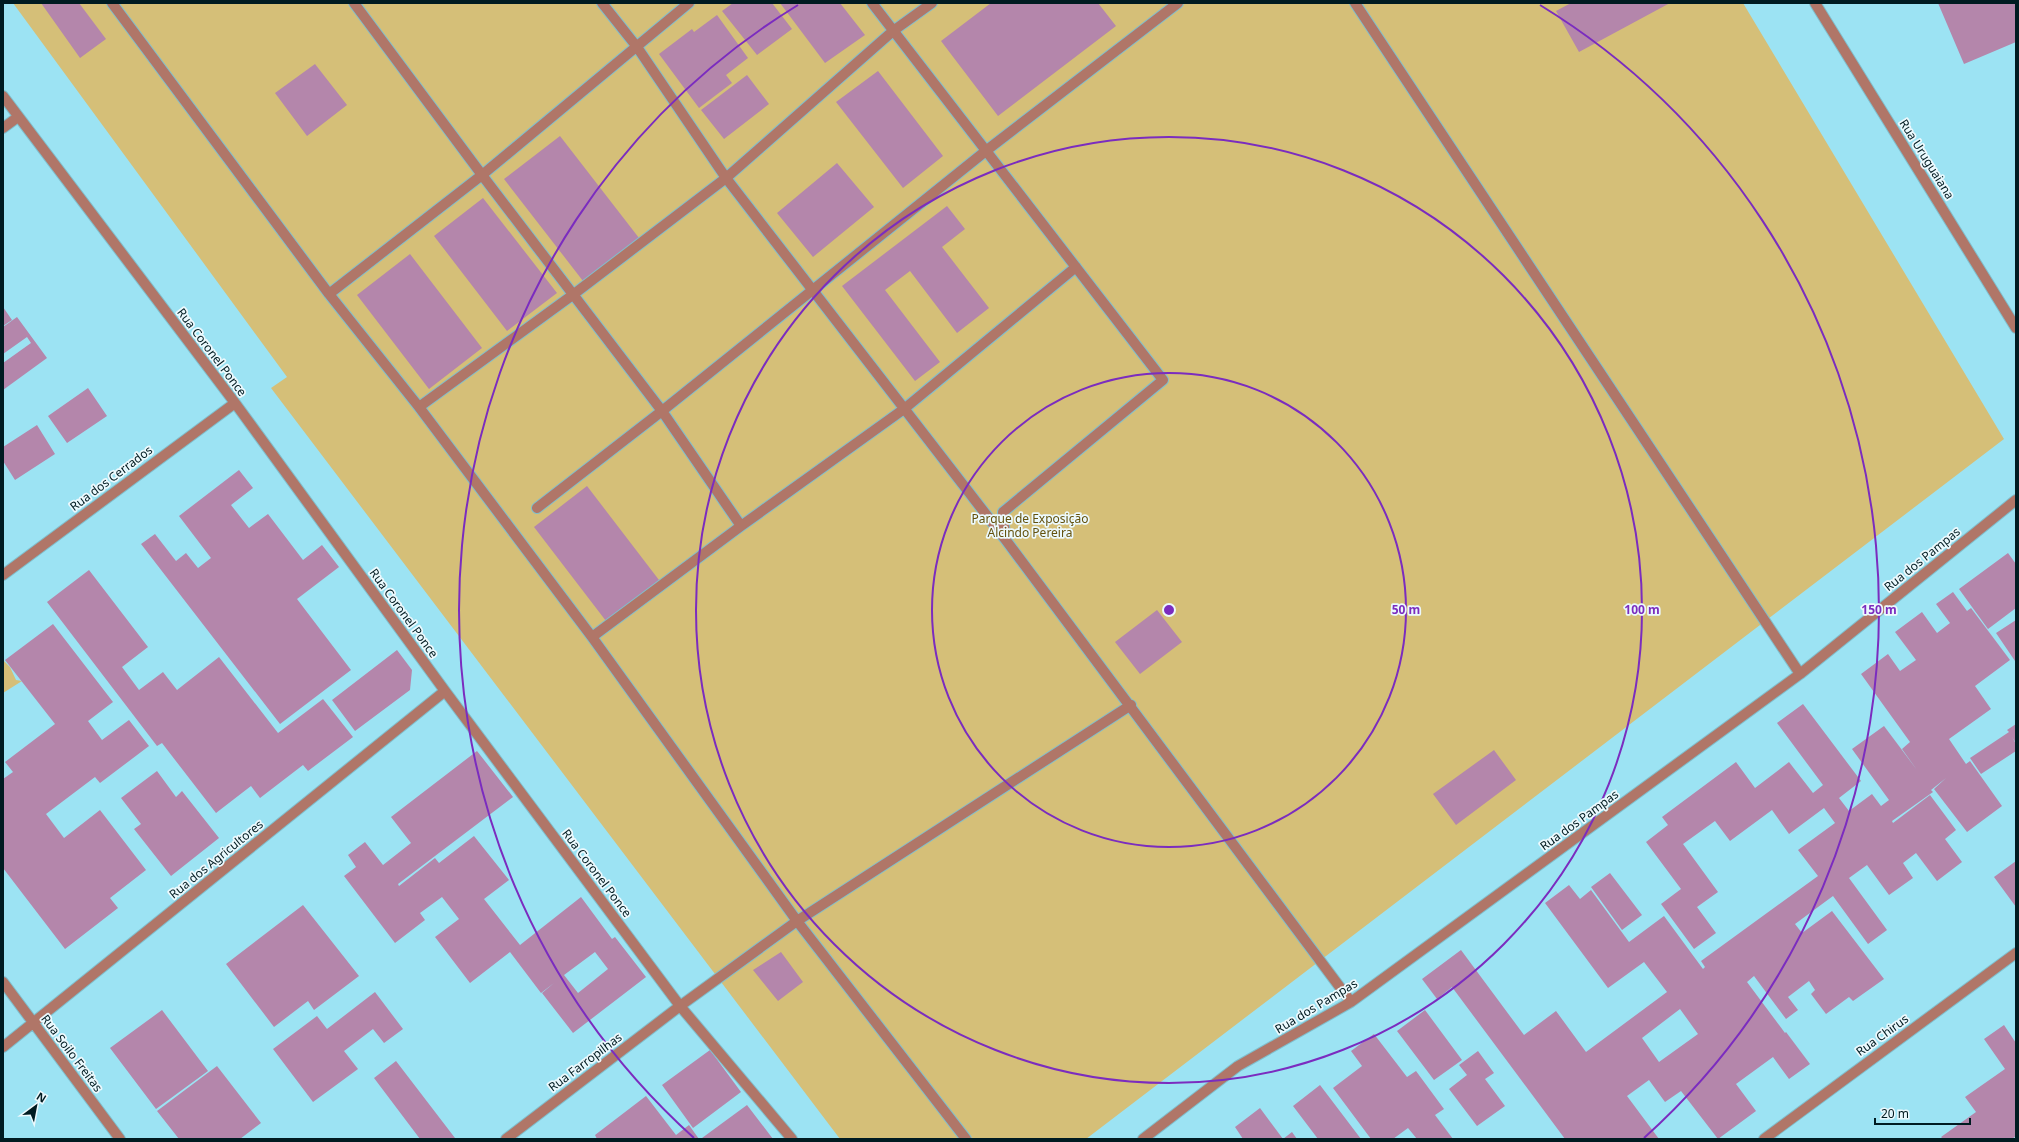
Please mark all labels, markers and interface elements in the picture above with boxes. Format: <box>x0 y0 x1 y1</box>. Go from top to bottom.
street label: Rua Uruguaiana <box>1896 116 1958 202</box>
street label: Rua Coronel Ponce <box>173 304 251 400</box>
street label: Rua dos Cerrados <box>66 441 156 515</box>
park label: Parque de Exposição Alcindo Pereira <box>972 510 1088 541</box>
street label: Rua dos Pampas <box>1880 523 1964 595</box>
street label: Rua Coronel Ponce <box>366 565 442 661</box>
text: 50 m <box>1392 601 1420 618</box>
text: 100 m <box>1624 601 1660 618</box>
text: 150 m <box>1861 601 1897 618</box>
centre of rings <box>1162 603 1176 617</box>
street label: Rua dos Pampas <box>1536 786 1622 854</box>
street label: Rua dos Agricultores <box>165 816 267 902</box>
street label: Rua Coronel Ponce <box>558 825 636 921</box>
street label: Rua dos Pampas <box>1272 975 1361 1037</box>
street label: Rua Chirus <box>1852 1010 1912 1060</box>
street label: Rua Soilo Freitas <box>37 1011 107 1095</box>
street label: Rua Farropilhas <box>545 1029 625 1095</box>
north arrow <box>16 1086 56 1126</box>
text: N <box>34 1088 49 1106</box>
scale bar <box>1875 1100 1970 1126</box>
text: 20 m <box>1881 1105 1909 1122</box>

